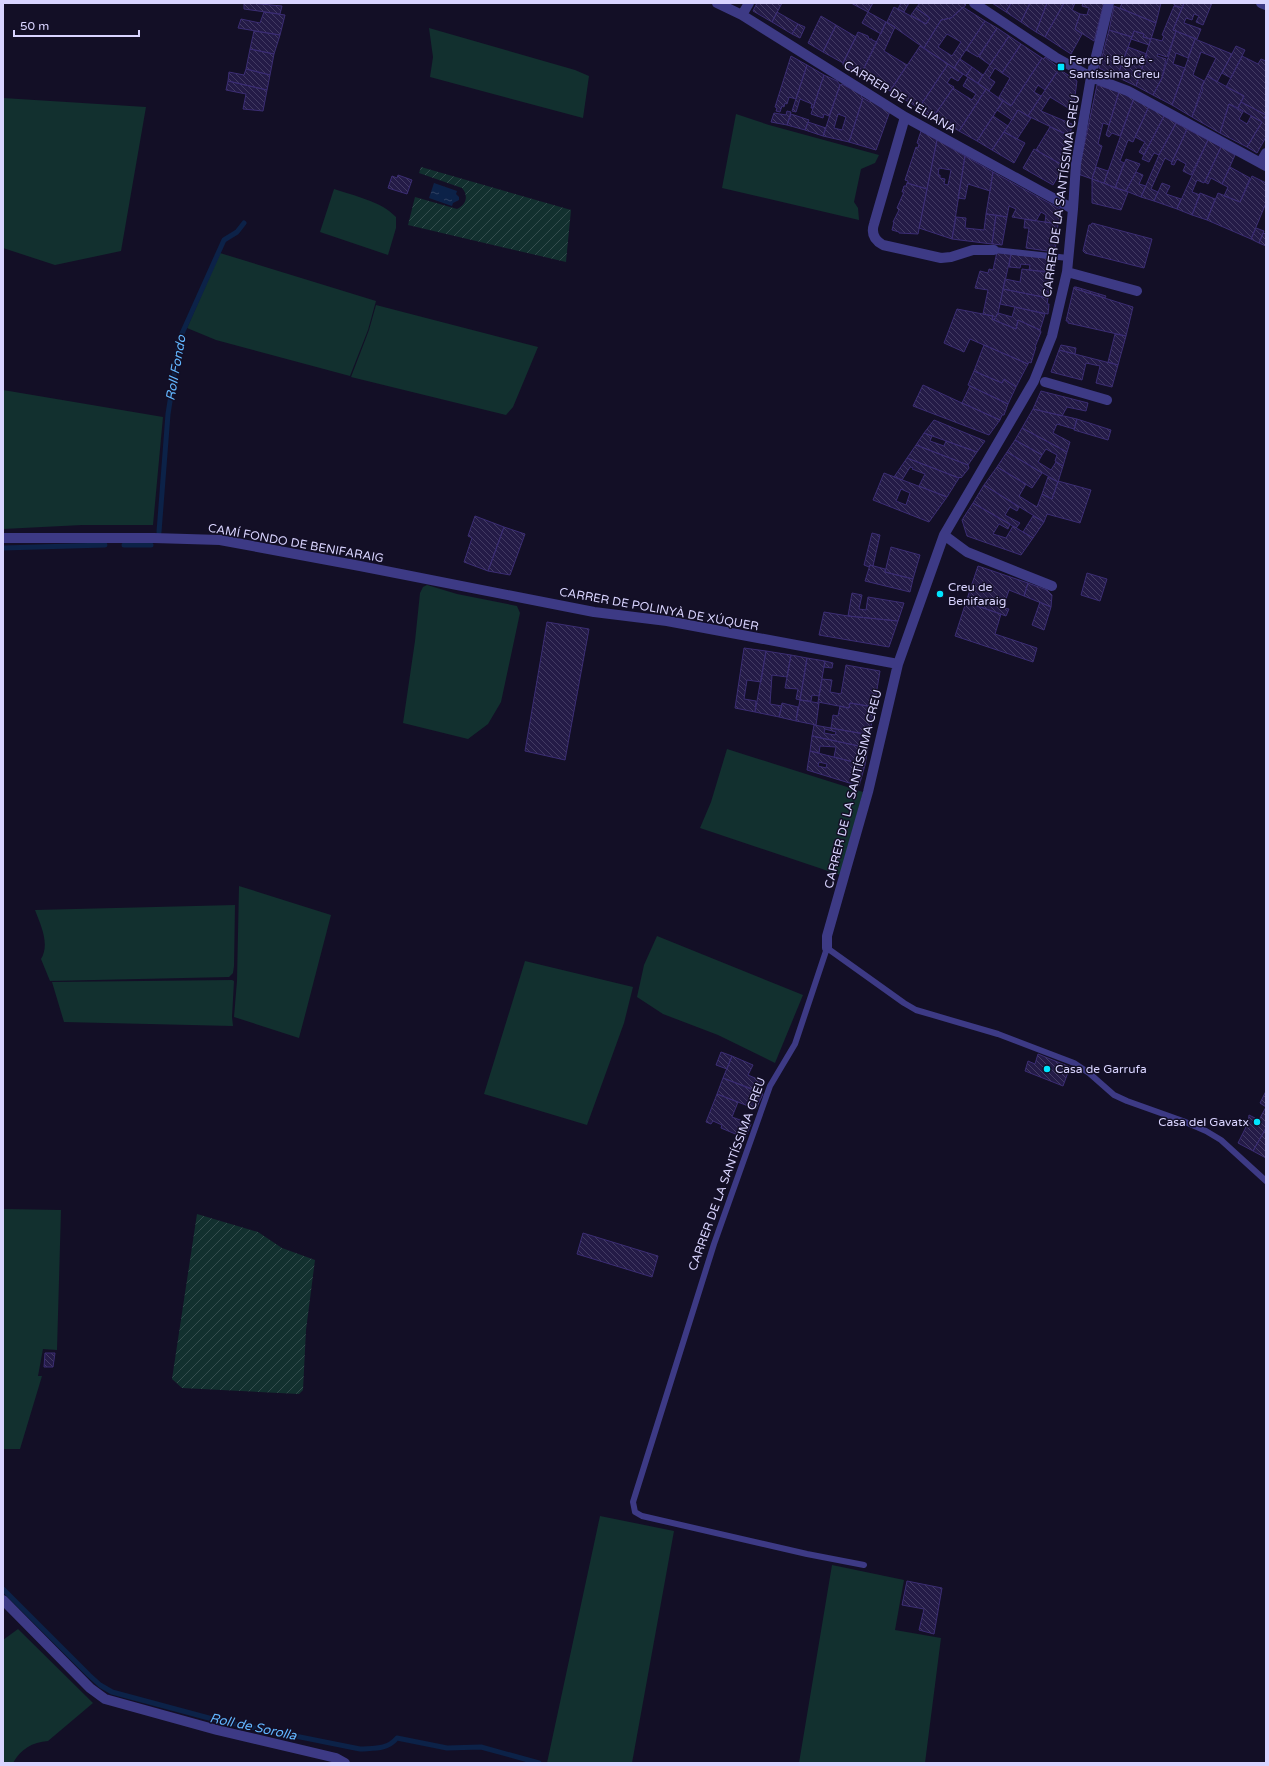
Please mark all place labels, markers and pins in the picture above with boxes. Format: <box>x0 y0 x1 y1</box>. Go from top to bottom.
place label: Ferrer i Bigné - Santíssima Creu <box>1069 53 1160 81</box>
marker: Ferrer i Bigné - Santíssima Creu <box>1056 62 1066 72</box>
place label: Creu de Benifaraig <box>948 580 1006 608</box>
marker: Creu de Benifaraig <box>935 589 945 599</box>
place label: Casa de Garrufa <box>1055 1062 1147 1076</box>
marker: Casa de Garrufa <box>1042 1064 1052 1074</box>
place label: Casa del Gavatx <box>1158 1115 1249 1129</box>
marker: Casa del Gavatx <box>1252 1117 1262 1127</box>

